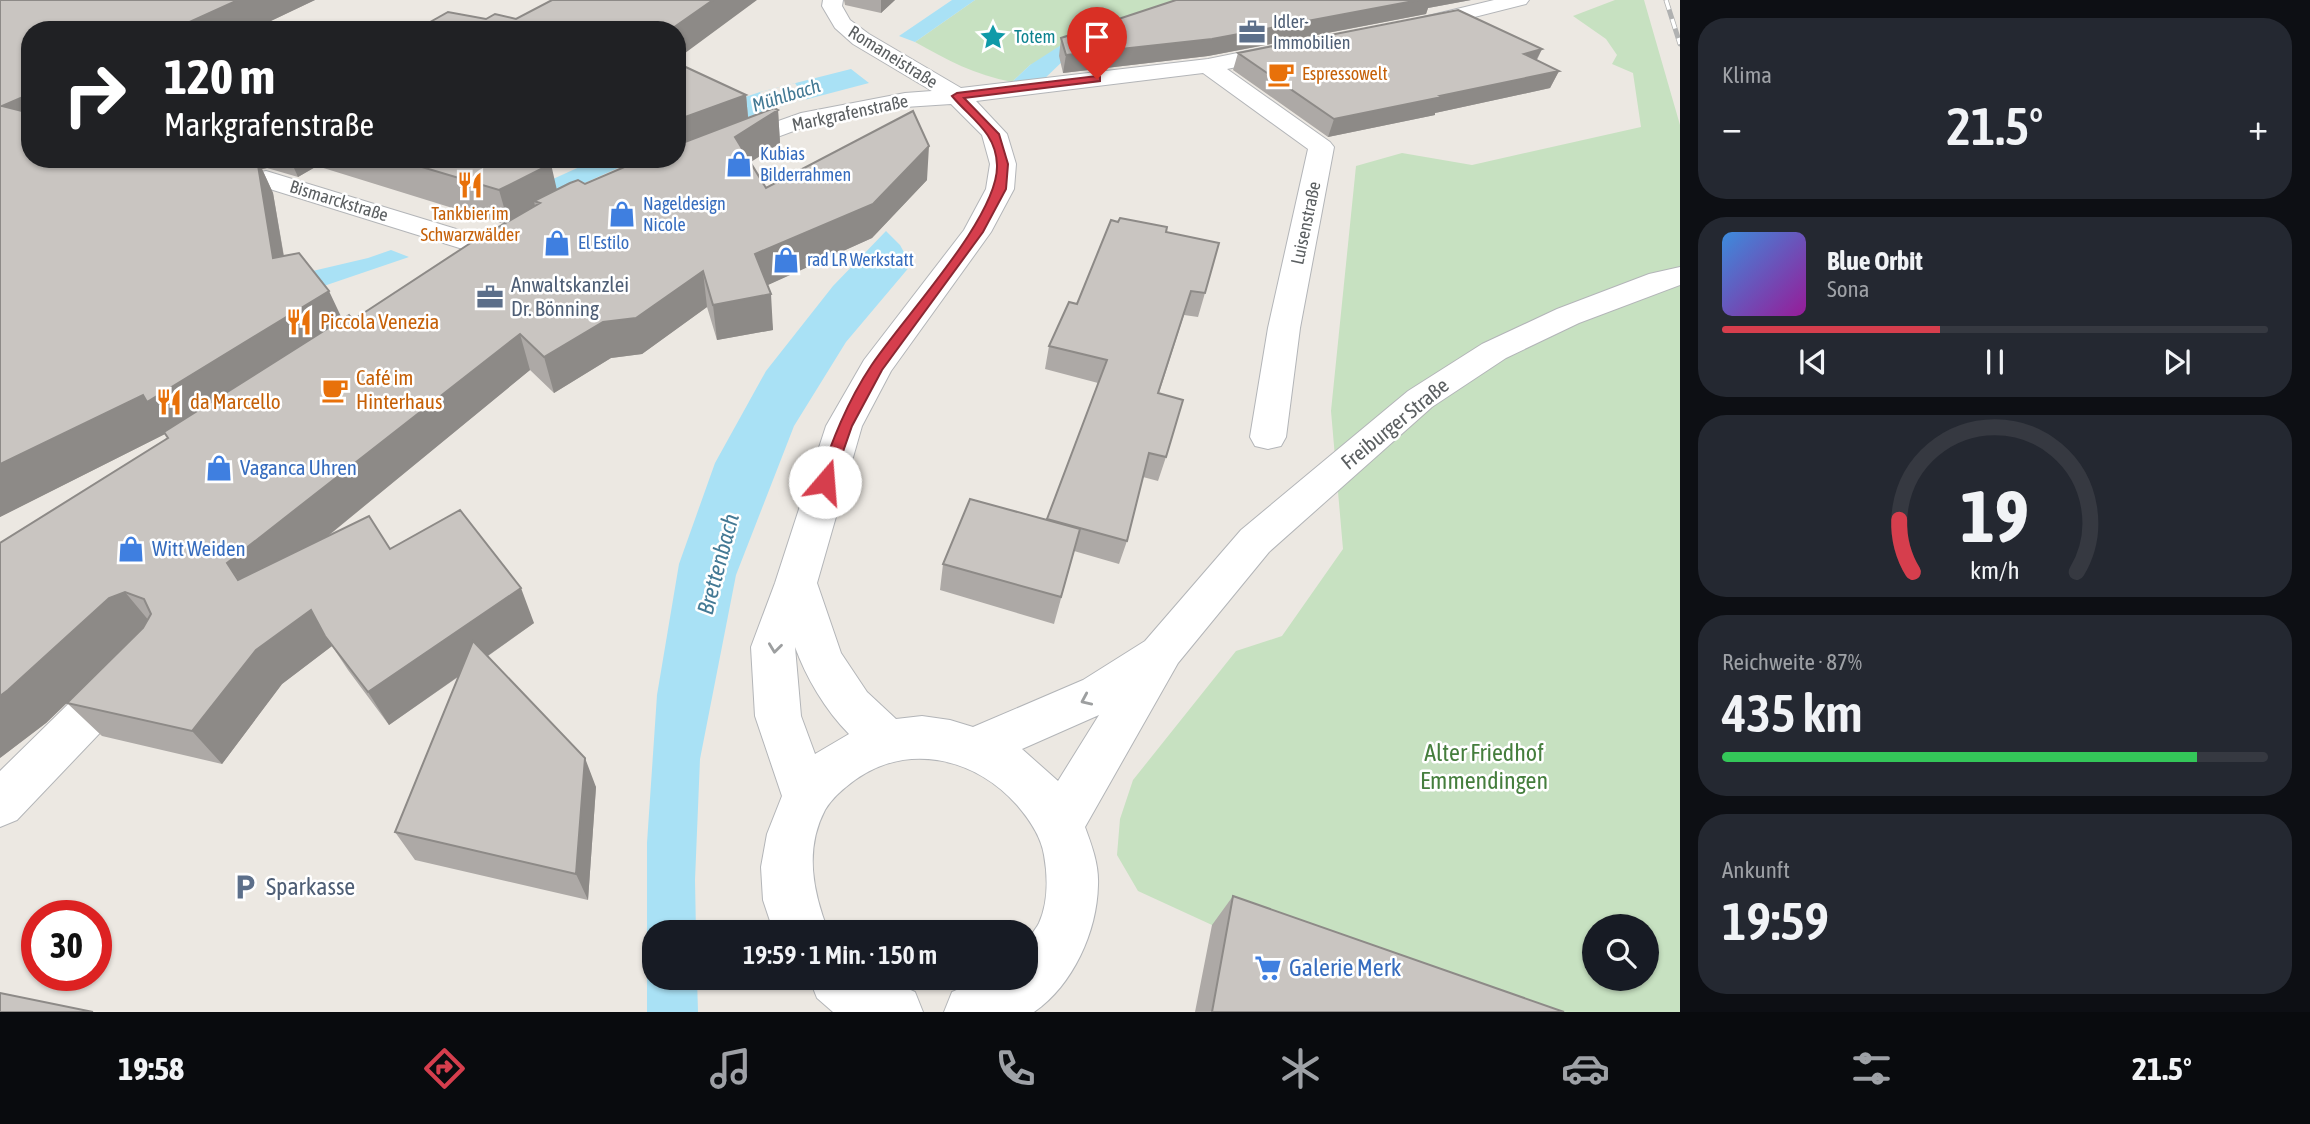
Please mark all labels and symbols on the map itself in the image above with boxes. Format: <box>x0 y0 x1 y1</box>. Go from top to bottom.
pin <box>1067 7 1127 79</box>
place label: Idler- Immobilien <box>1273 11 1350 53</box>
office icon: Idler- Immobilien <box>1237 17 1267 47</box>
street label: Romaneistraße <box>845 21 942 92</box>
place icon: Totem <box>978 22 1008 52</box>
place label: Totem <box>1014 26 1055 47</box>
cafe icon: Espressowelt <box>1266 59 1296 89</box>
place label: Espressowelt <box>1302 63 1388 84</box>
water label: Mühlbach <box>749 74 823 116</box>
street label: Markgrafenstraße <box>790 90 910 135</box>
place label: Kubias Bilderrahmen <box>760 143 851 185</box>
shop icon: Kubias Bilderrahmen <box>724 149 754 179</box>
restaurant icon: Tankbier im Schwarzwälder <box>455 170 485 200</box>
street label: Bismarckstraße <box>287 176 391 225</box>
street label: Luisenstraße <box>1286 179 1325 266</box>
place label: Nageldesign Nicole <box>643 193 726 235</box>
shop icon: Nageldesign Nicole <box>607 199 637 229</box>
place label: Tankbier im Schwarzwälder <box>420 203 520 245</box>
shop icon: El Estilo <box>542 228 572 258</box>
place label: El Estilo <box>578 232 629 253</box>
shop icon: rad LR Werkstatt <box>771 245 801 275</box>
place label: rad LR Werkstatt <box>807 249 914 270</box>
place label: Anwaltskanzlei Dr. Bönning <box>511 272 629 320</box>
office icon: Anwaltskanzlei Dr. Bönning <box>475 282 505 312</box>
restaurant icon: Piccola Venezia <box>284 307 314 337</box>
place label: Piccola Venezia <box>320 309 439 333</box>
place label: Café im Hinterhaus <box>356 365 442 413</box>
street label: Freiburger Straße <box>1336 373 1453 474</box>
cafe icon: Café im Hinterhaus <box>320 375 350 405</box>
restaurant icon: da Marcello <box>154 387 184 417</box>
place label: da Marcello <box>190 389 281 413</box>
position arrow <box>788 445 862 519</box>
shop icon: Vaganca Uhren <box>204 453 234 483</box>
place label: Vaganca Uhren <box>240 455 357 479</box>
water label: Brettenbach <box>692 511 744 617</box>
shop icon: Witt Weiden <box>116 534 146 564</box>
place label: Witt Weiden <box>152 536 246 560</box>
one-way arrow <box>768 642 783 653</box>
one-way arrow <box>1081 692 1093 706</box>
park label: Alter Friedhof Emmendingen <box>1420 739 1548 794</box>
parking icon: Sparkasse <box>230 872 260 902</box>
place label: Sparkasse <box>266 873 355 900</box>
speed limit sign: 30 <box>21 900 112 991</box>
supermarket icon: Galerie Merk <box>1253 953 1283 983</box>
place label: Galerie Merk <box>1289 954 1402 981</box>

